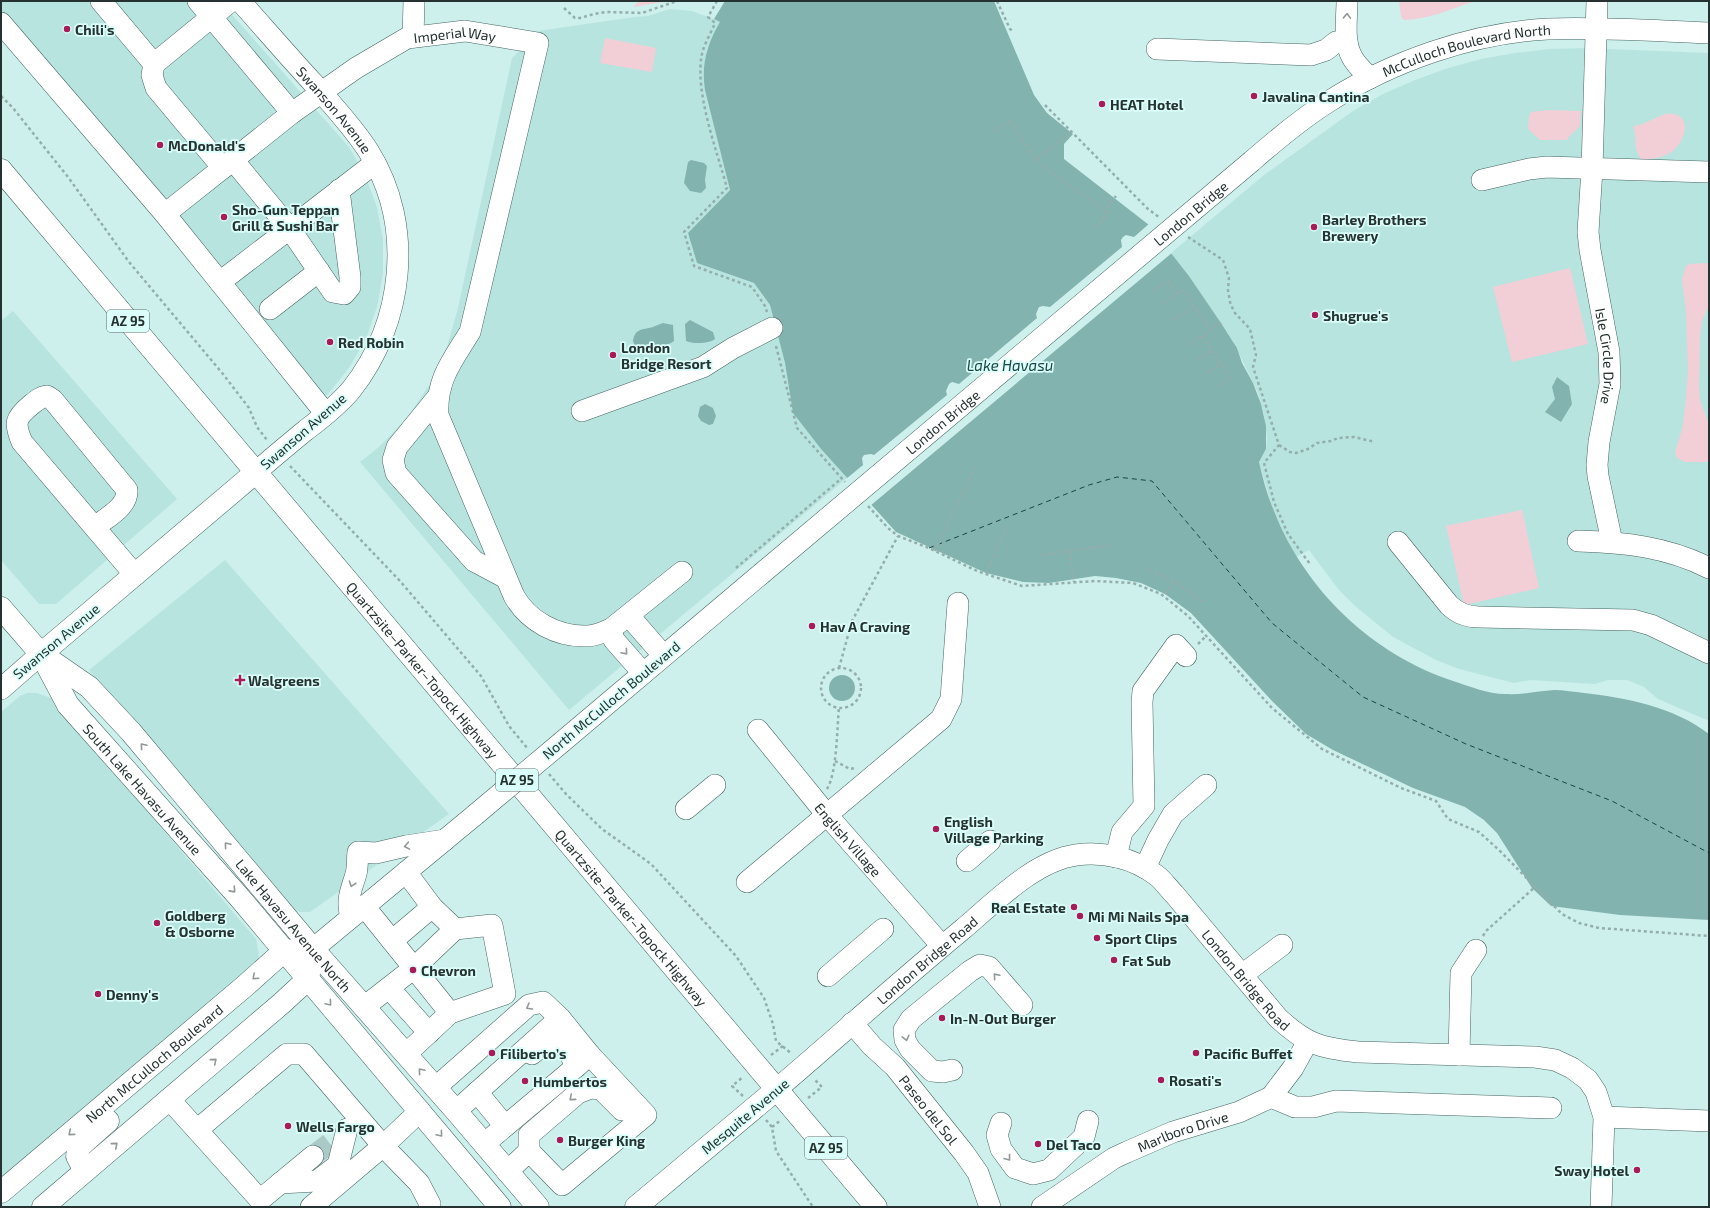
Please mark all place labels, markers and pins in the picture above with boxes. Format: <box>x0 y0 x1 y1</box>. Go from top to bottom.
place label: Chili's <box>75 21 114 38</box>
marker: Chili's <box>62 24 72 34</box>
place label: Javalina Cantina <box>1262 88 1369 105</box>
marker: Javalina Cantina <box>1249 91 1259 101</box>
place label: HEAT Hotel <box>1110 96 1184 113</box>
marker: HEAT Hotel <box>1097 99 1107 109</box>
place label: McDonald's <box>168 137 246 154</box>
marker: McDonald's <box>155 140 165 150</box>
place label: Sho-Gun Teppan Grill & Sushi Bar <box>232 201 339 234</box>
place label: Barley Brothers Brewery <box>1322 211 1426 244</box>
marker: Sho-Gun Teppan Grill & Sushi Bar <box>219 212 229 222</box>
marker: Barley Brothers Brewery <box>1309 222 1319 232</box>
place label: Shugrue's <box>1323 307 1389 324</box>
marker: Shugrue's <box>1310 310 1320 320</box>
place label: Red Robin <box>338 334 404 351</box>
marker: Red Robin <box>325 337 335 347</box>
place label: London Bridge Resort <box>621 339 712 372</box>
marker: London Bridge Resort <box>608 350 618 360</box>
place label: Hav A Craving <box>820 618 910 635</box>
marker: Hav A Craving <box>807 621 817 631</box>
place label: Walgreens <box>248 672 320 689</box>
marker: Walgreens <box>235 675 245 685</box>
place label: English Village Parking <box>944 813 1044 846</box>
marker: English Village Parking <box>931 824 941 834</box>
place label: Real Estate <box>991 899 1066 916</box>
marker: Real Estate <box>1069 902 1079 912</box>
place label: Goldberg & Osborne <box>165 907 235 940</box>
place label: Mi Mi Nails Spa <box>1088 908 1189 925</box>
marker: Mi Mi Nails Spa <box>1075 911 1085 921</box>
marker: Goldberg & Osborne <box>152 918 162 928</box>
place label: Sport Clips <box>1105 930 1177 947</box>
marker: Sport Clips <box>1092 933 1102 943</box>
place label: Fat Sub <box>1122 952 1171 969</box>
marker: Fat Sub <box>1109 955 1119 965</box>
place label: Chevron <box>421 962 476 979</box>
marker: Chevron <box>408 965 418 975</box>
place label: Denny's <box>106 986 159 1003</box>
marker: Denny's <box>93 989 103 999</box>
place label: In-N-Out Burger <box>950 1010 1056 1027</box>
marker: In-N-Out Burger <box>937 1013 947 1023</box>
place label: Filiberto’s <box>500 1045 566 1062</box>
place label: Pacific Buffet <box>1204 1045 1293 1062</box>
marker: Filiberto’s <box>487 1048 497 1058</box>
marker: Pacific Buffet <box>1191 1048 1201 1058</box>
place label: Rosati's <box>1169 1072 1222 1089</box>
place label: Humbertos <box>533 1073 607 1090</box>
marker: Rosati's <box>1156 1075 1166 1085</box>
marker: Humbertos <box>520 1076 530 1086</box>
place label: Wells Fargo <box>296 1118 375 1135</box>
marker: Wells Fargo <box>283 1121 293 1131</box>
place label: Burger King <box>568 1132 645 1149</box>
marker: Burger King <box>555 1135 565 1145</box>
place label: Del Taco <box>1046 1136 1101 1153</box>
marker: Del Taco <box>1033 1139 1043 1149</box>
place label: Sway Hotel <box>1554 1162 1629 1179</box>
marker: Sway Hotel <box>1632 1165 1642 1175</box>

